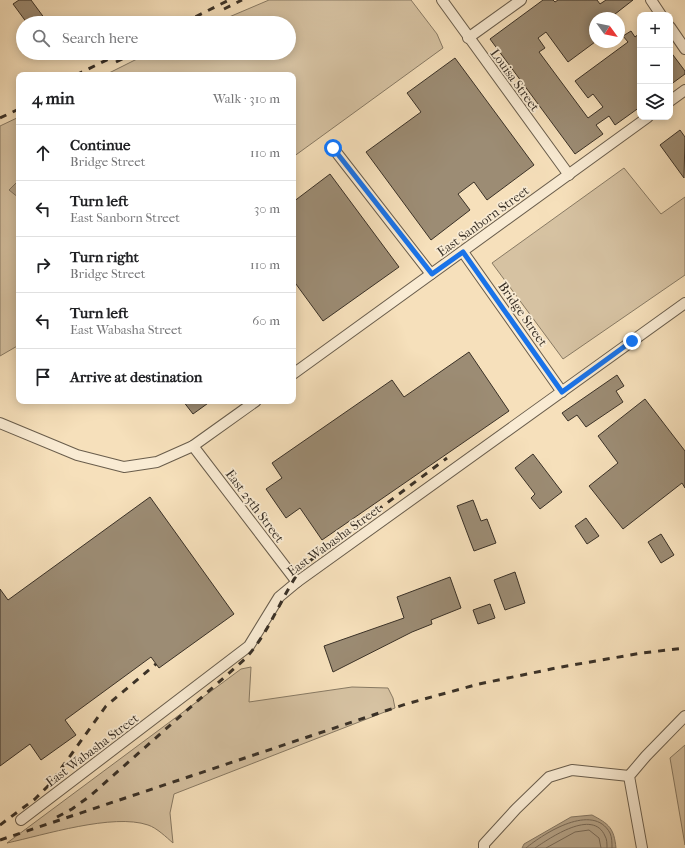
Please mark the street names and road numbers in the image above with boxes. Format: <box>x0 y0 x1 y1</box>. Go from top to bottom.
street label: Louisa Street <box>487 46 543 114</box>
street label: East Sanborn Street <box>434 182 532 259</box>
street label: Bridge Street <box>495 279 551 349</box>
street label: East 25th Street <box>223 467 288 546</box>
street label: East Wabasha Street <box>284 501 384 579</box>
street label: East Wabasha Street <box>43 710 142 790</box>

